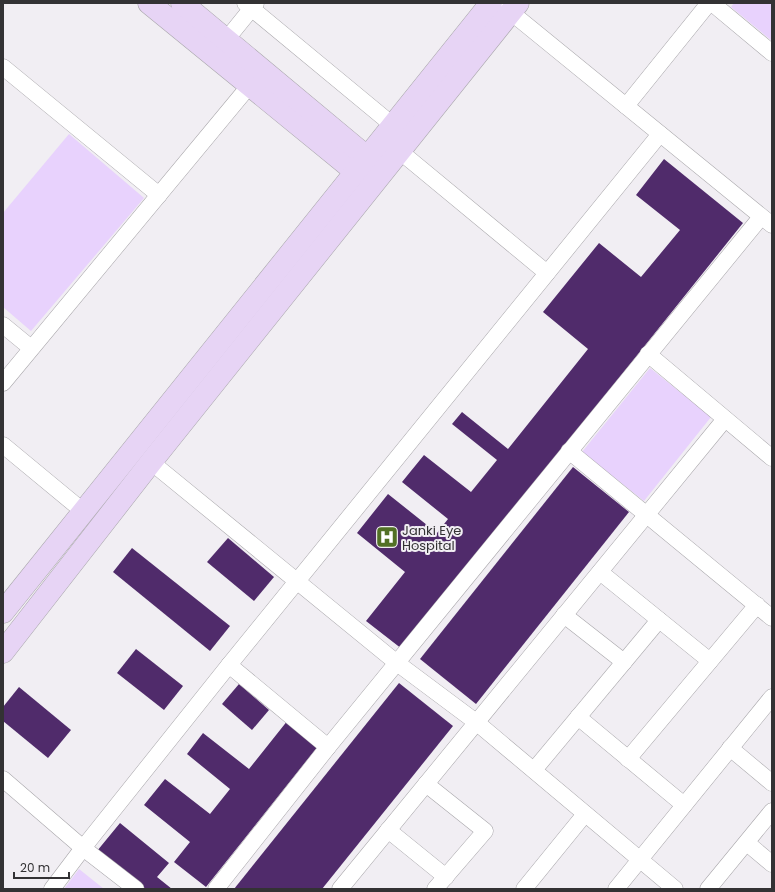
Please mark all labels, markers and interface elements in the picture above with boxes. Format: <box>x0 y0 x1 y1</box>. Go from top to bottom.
place label: Janki Eye Hospital <box>402 521 461 555</box>
hospital icon: Janki Eye Hospital <box>374 524 400 550</box>
scale bar <box>14 854 69 880</box>
text: 20 m <box>20 859 50 876</box>

